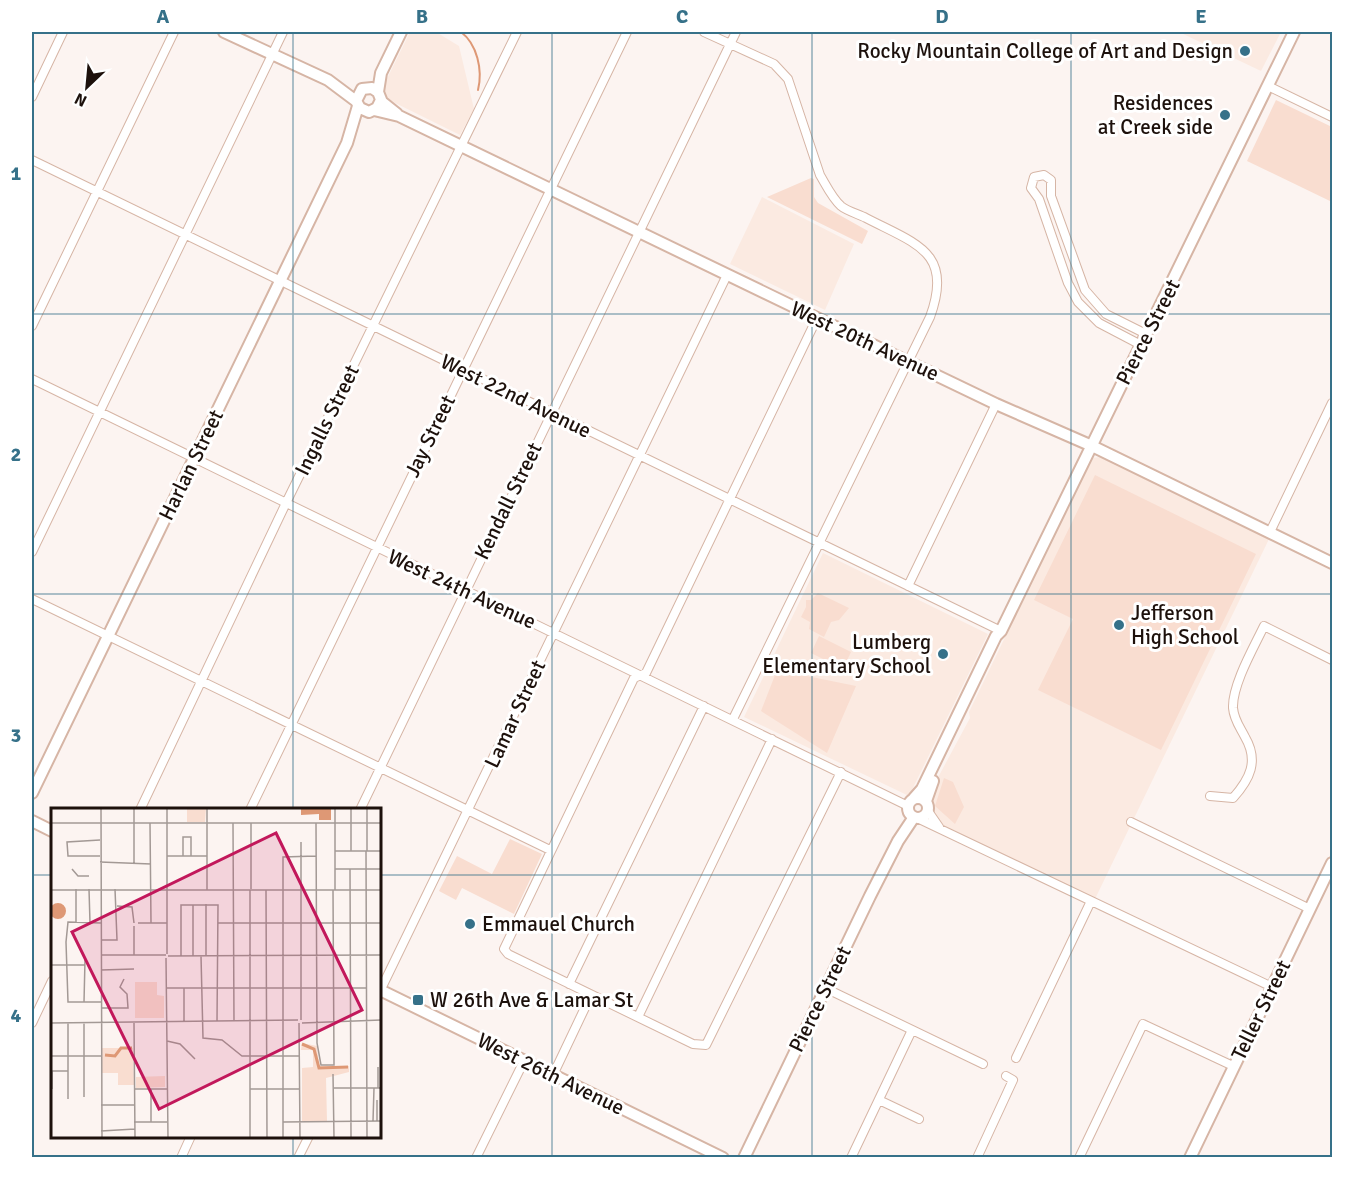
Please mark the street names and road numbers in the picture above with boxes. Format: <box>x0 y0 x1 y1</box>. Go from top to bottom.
street label: Pierce Street <box>1110 275 1186 389</box>
street label: West 20th Avenue <box>787 295 943 387</box>
street label: West 22nd Avenue <box>436 348 596 444</box>
street label: Ingalls Street <box>289 360 365 480</box>
street label: Jay Street <box>399 391 461 481</box>
street label: Harlan Street <box>153 405 229 525</box>
street label: Kendall Street <box>468 438 548 564</box>
street label: West 24th Avenue <box>384 543 540 635</box>
street label: Lamar Street <box>479 656 551 772</box>
street label: Pierce Street <box>783 942 857 1056</box>
street label: Teller Street <box>1226 956 1296 1064</box>
street label: West 26th Avenue <box>473 1027 629 1121</box>

